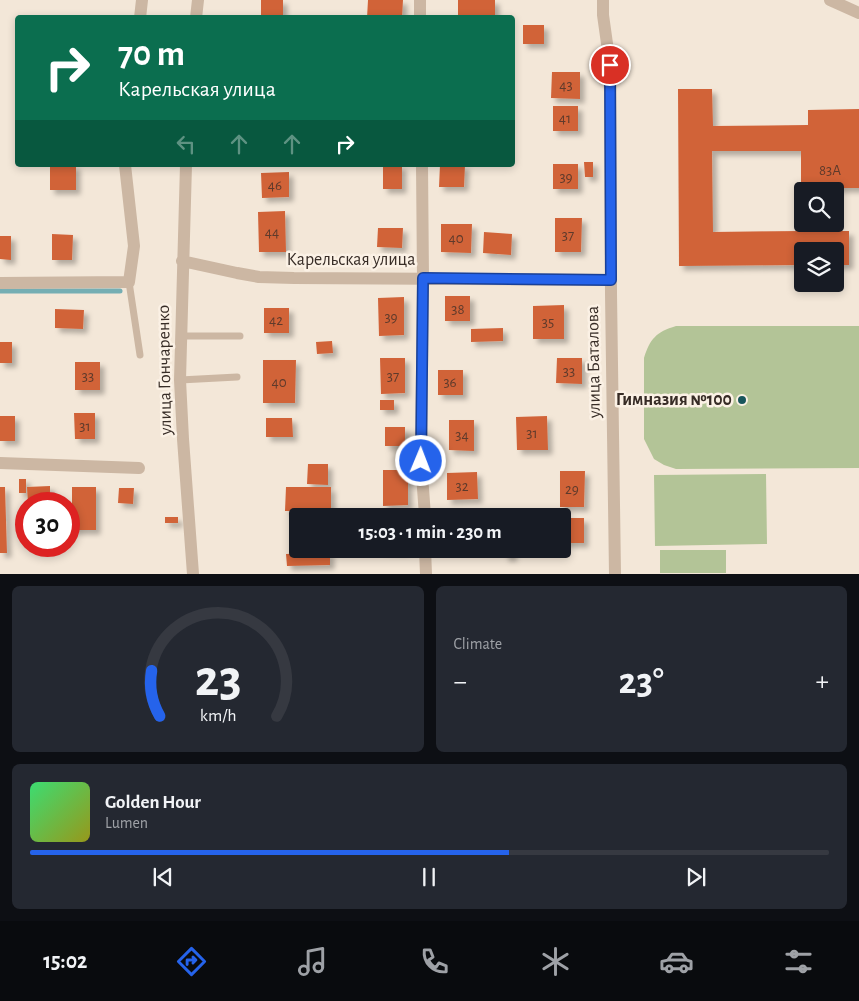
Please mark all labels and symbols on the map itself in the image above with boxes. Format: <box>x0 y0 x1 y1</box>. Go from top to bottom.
pin <box>589 44 631 86</box>
house number: 43 <box>559 78 573 93</box>
house number: 41 <box>559 111 571 126</box>
house number: 83А <box>819 163 841 178</box>
house number: 39 <box>559 170 573 185</box>
house number: 46 <box>268 178 282 193</box>
house number: 44 <box>265 225 279 240</box>
house number: 37 <box>562 228 574 243</box>
house number: 40 <box>448 231 464 246</box>
street label: Карельская улица <box>286 251 416 269</box>
house number: 38 <box>451 302 465 317</box>
street label: улица Гончаренко <box>155 305 175 436</box>
street label: улица Баталова <box>584 306 604 419</box>
house number: 39 <box>384 310 398 325</box>
house number: 42 <box>269 313 283 328</box>
house number: 35 <box>542 315 554 330</box>
house number: 33 <box>563 364 575 379</box>
house number: 33 <box>82 369 94 384</box>
house number: 37 <box>387 369 399 384</box>
house number: 40 <box>271 375 287 390</box>
house number: 36 <box>443 375 457 390</box>
place label: Гимназия №100 <box>616 391 732 409</box>
marker: Гимназия №100 <box>736 394 748 406</box>
house number: 31 <box>79 419 91 434</box>
house number: 31 <box>526 426 538 441</box>
house number: 34 <box>455 428 469 443</box>
position arrow <box>394 434 446 486</box>
house number: 32 <box>455 479 469 494</box>
house number: 29 <box>565 482 579 497</box>
speed limit sign: 30 <box>15 492 80 557</box>

